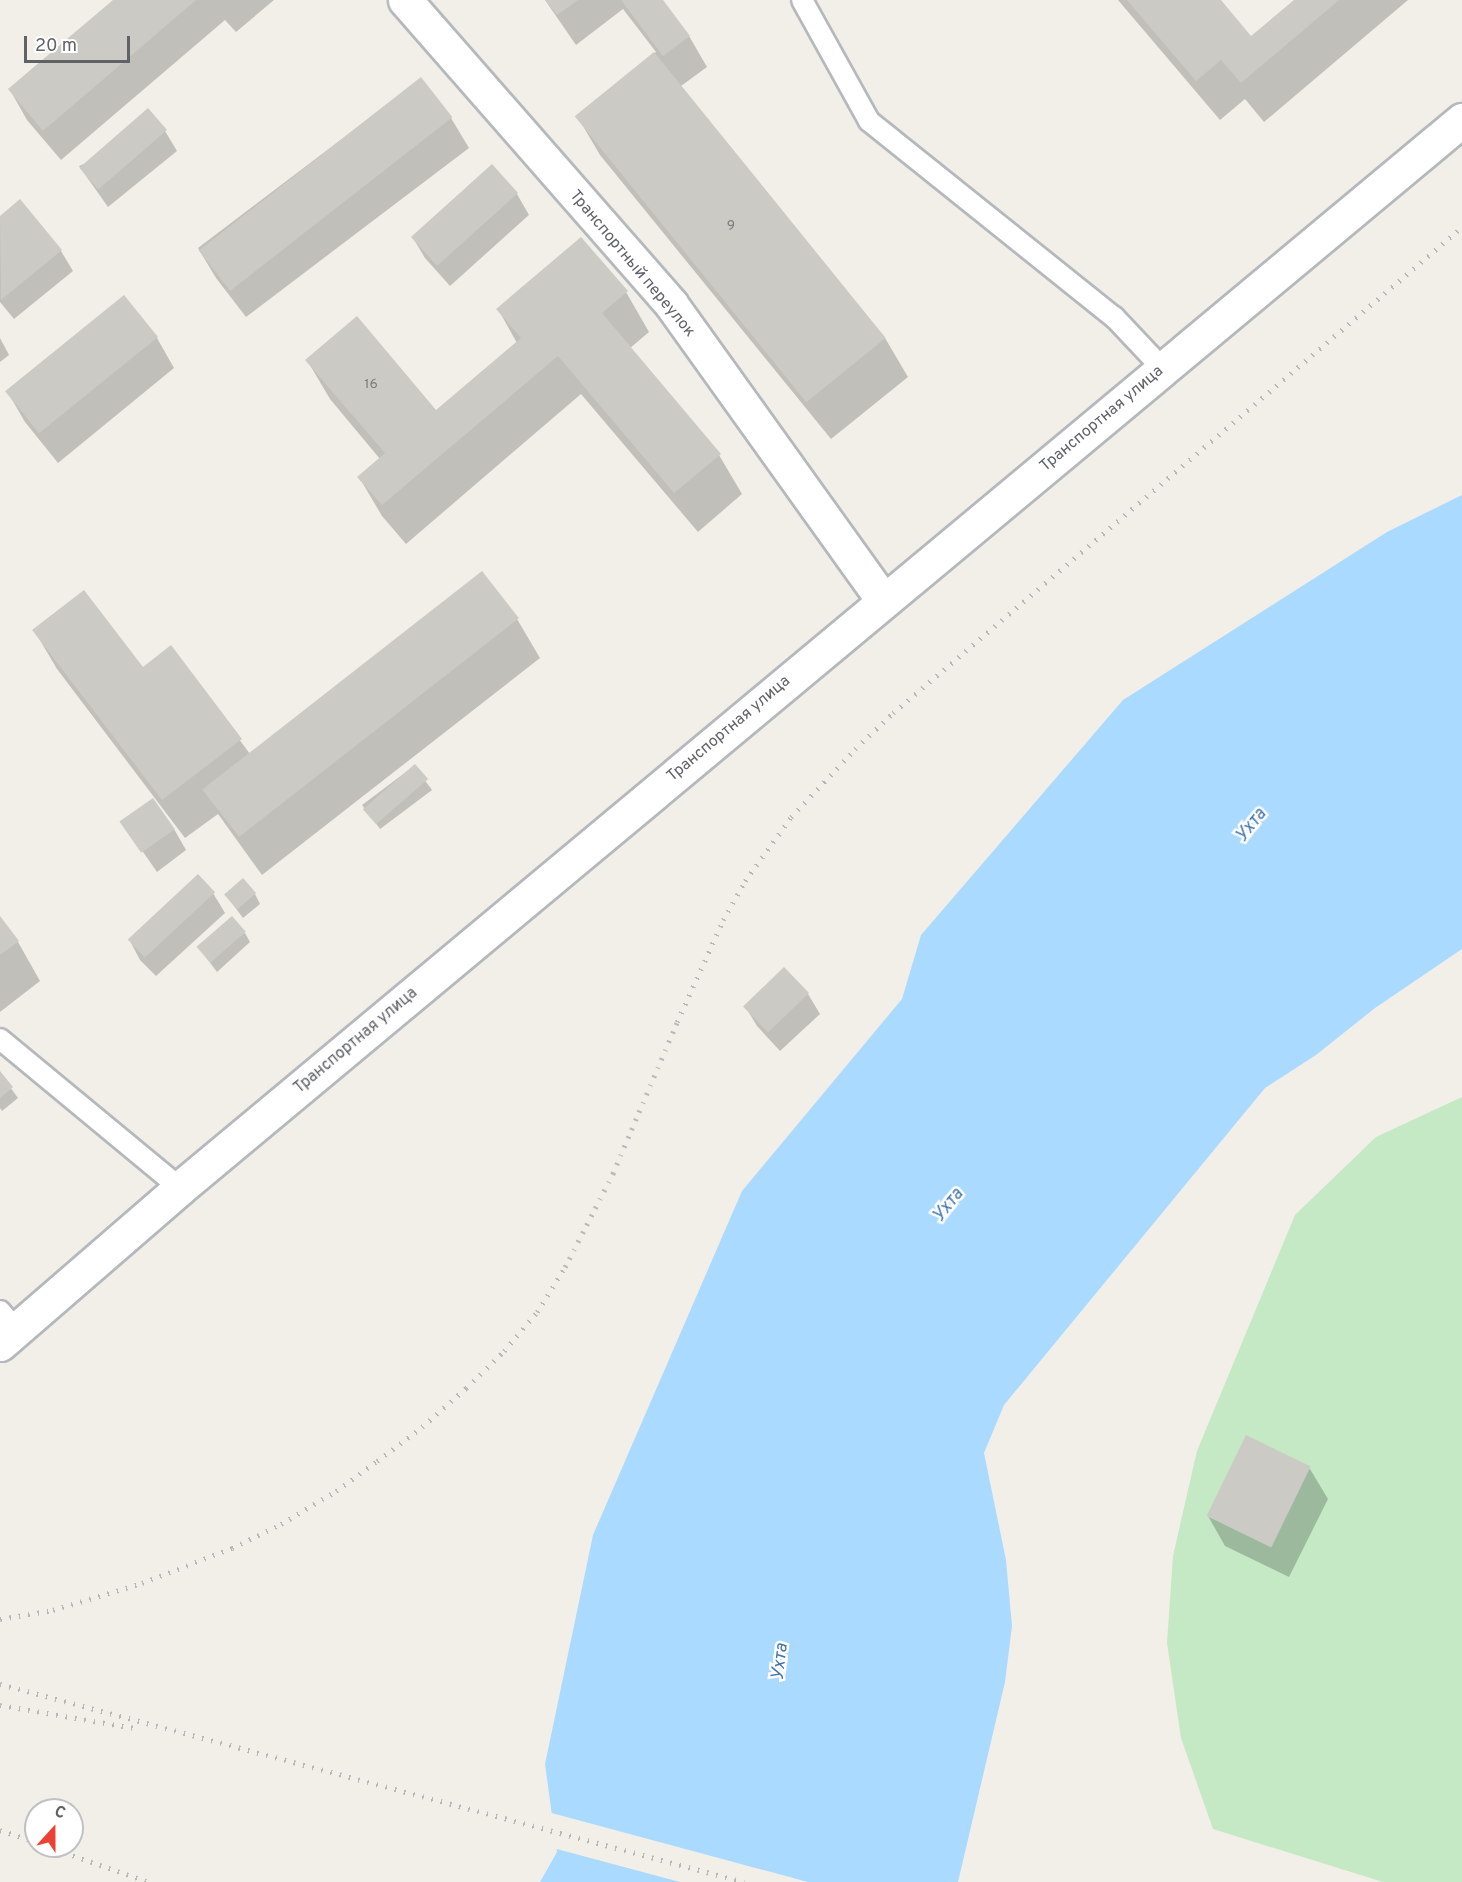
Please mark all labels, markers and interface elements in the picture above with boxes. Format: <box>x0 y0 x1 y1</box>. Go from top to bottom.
scale bar <box>27 24 134 62</box>
text: 20 m <box>35 35 77 58</box>
street label: Транспортный переулок <box>565 187 699 341</box>
house number: 9 <box>727 218 735 234</box>
street label: Транспортная улица <box>1036 362 1168 476</box>
house number: 16 <box>364 377 378 393</box>
street label: Транспортная улица <box>663 672 795 786</box>
water label: Ухта <box>1232 805 1272 847</box>
street label: Транспортная улица <box>290 984 422 1098</box>
water label: Ухта <box>929 1185 969 1227</box>
water label: Ухта <box>768 1642 794 1682</box>
north arrow <box>24 1798 84 1858</box>
text: С <box>51 1802 68 1824</box>

